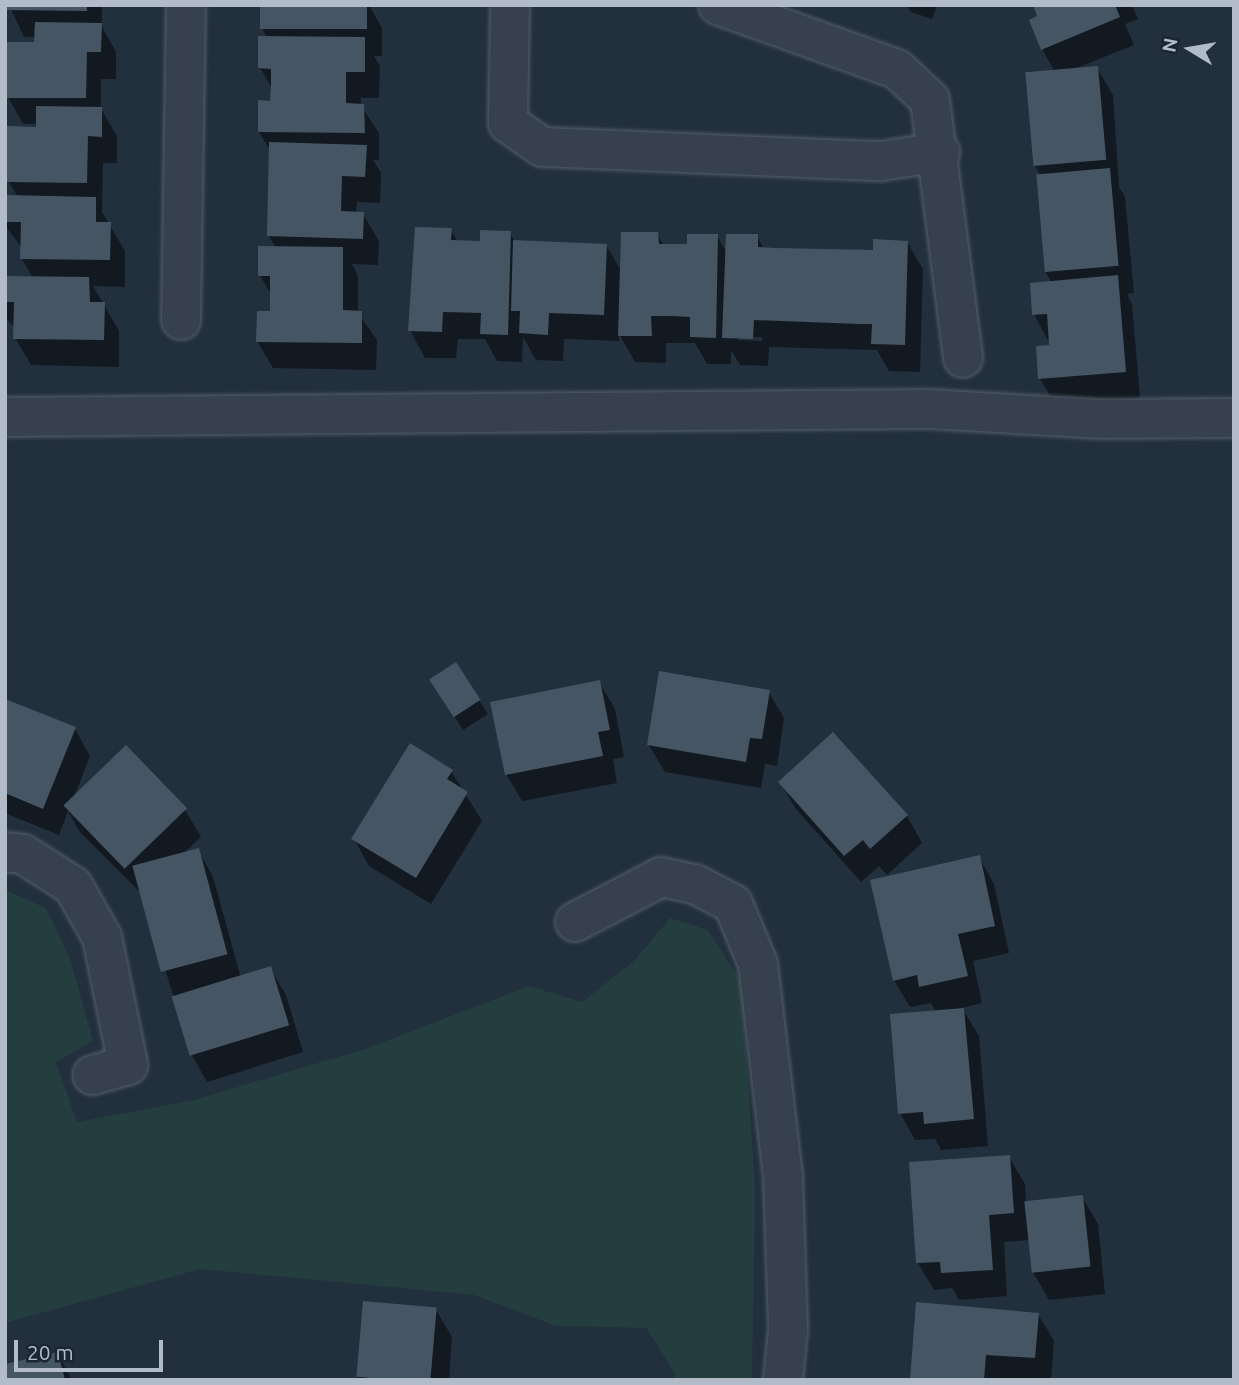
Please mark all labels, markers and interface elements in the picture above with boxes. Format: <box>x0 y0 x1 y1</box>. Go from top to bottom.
north arrow <box>1155 14 1225 84</box>
text: N <box>1157 36 1182 54</box>
scale bar <box>18 1326 166 1370</box>
text: 20 m <box>27 1340 74 1364</box>

